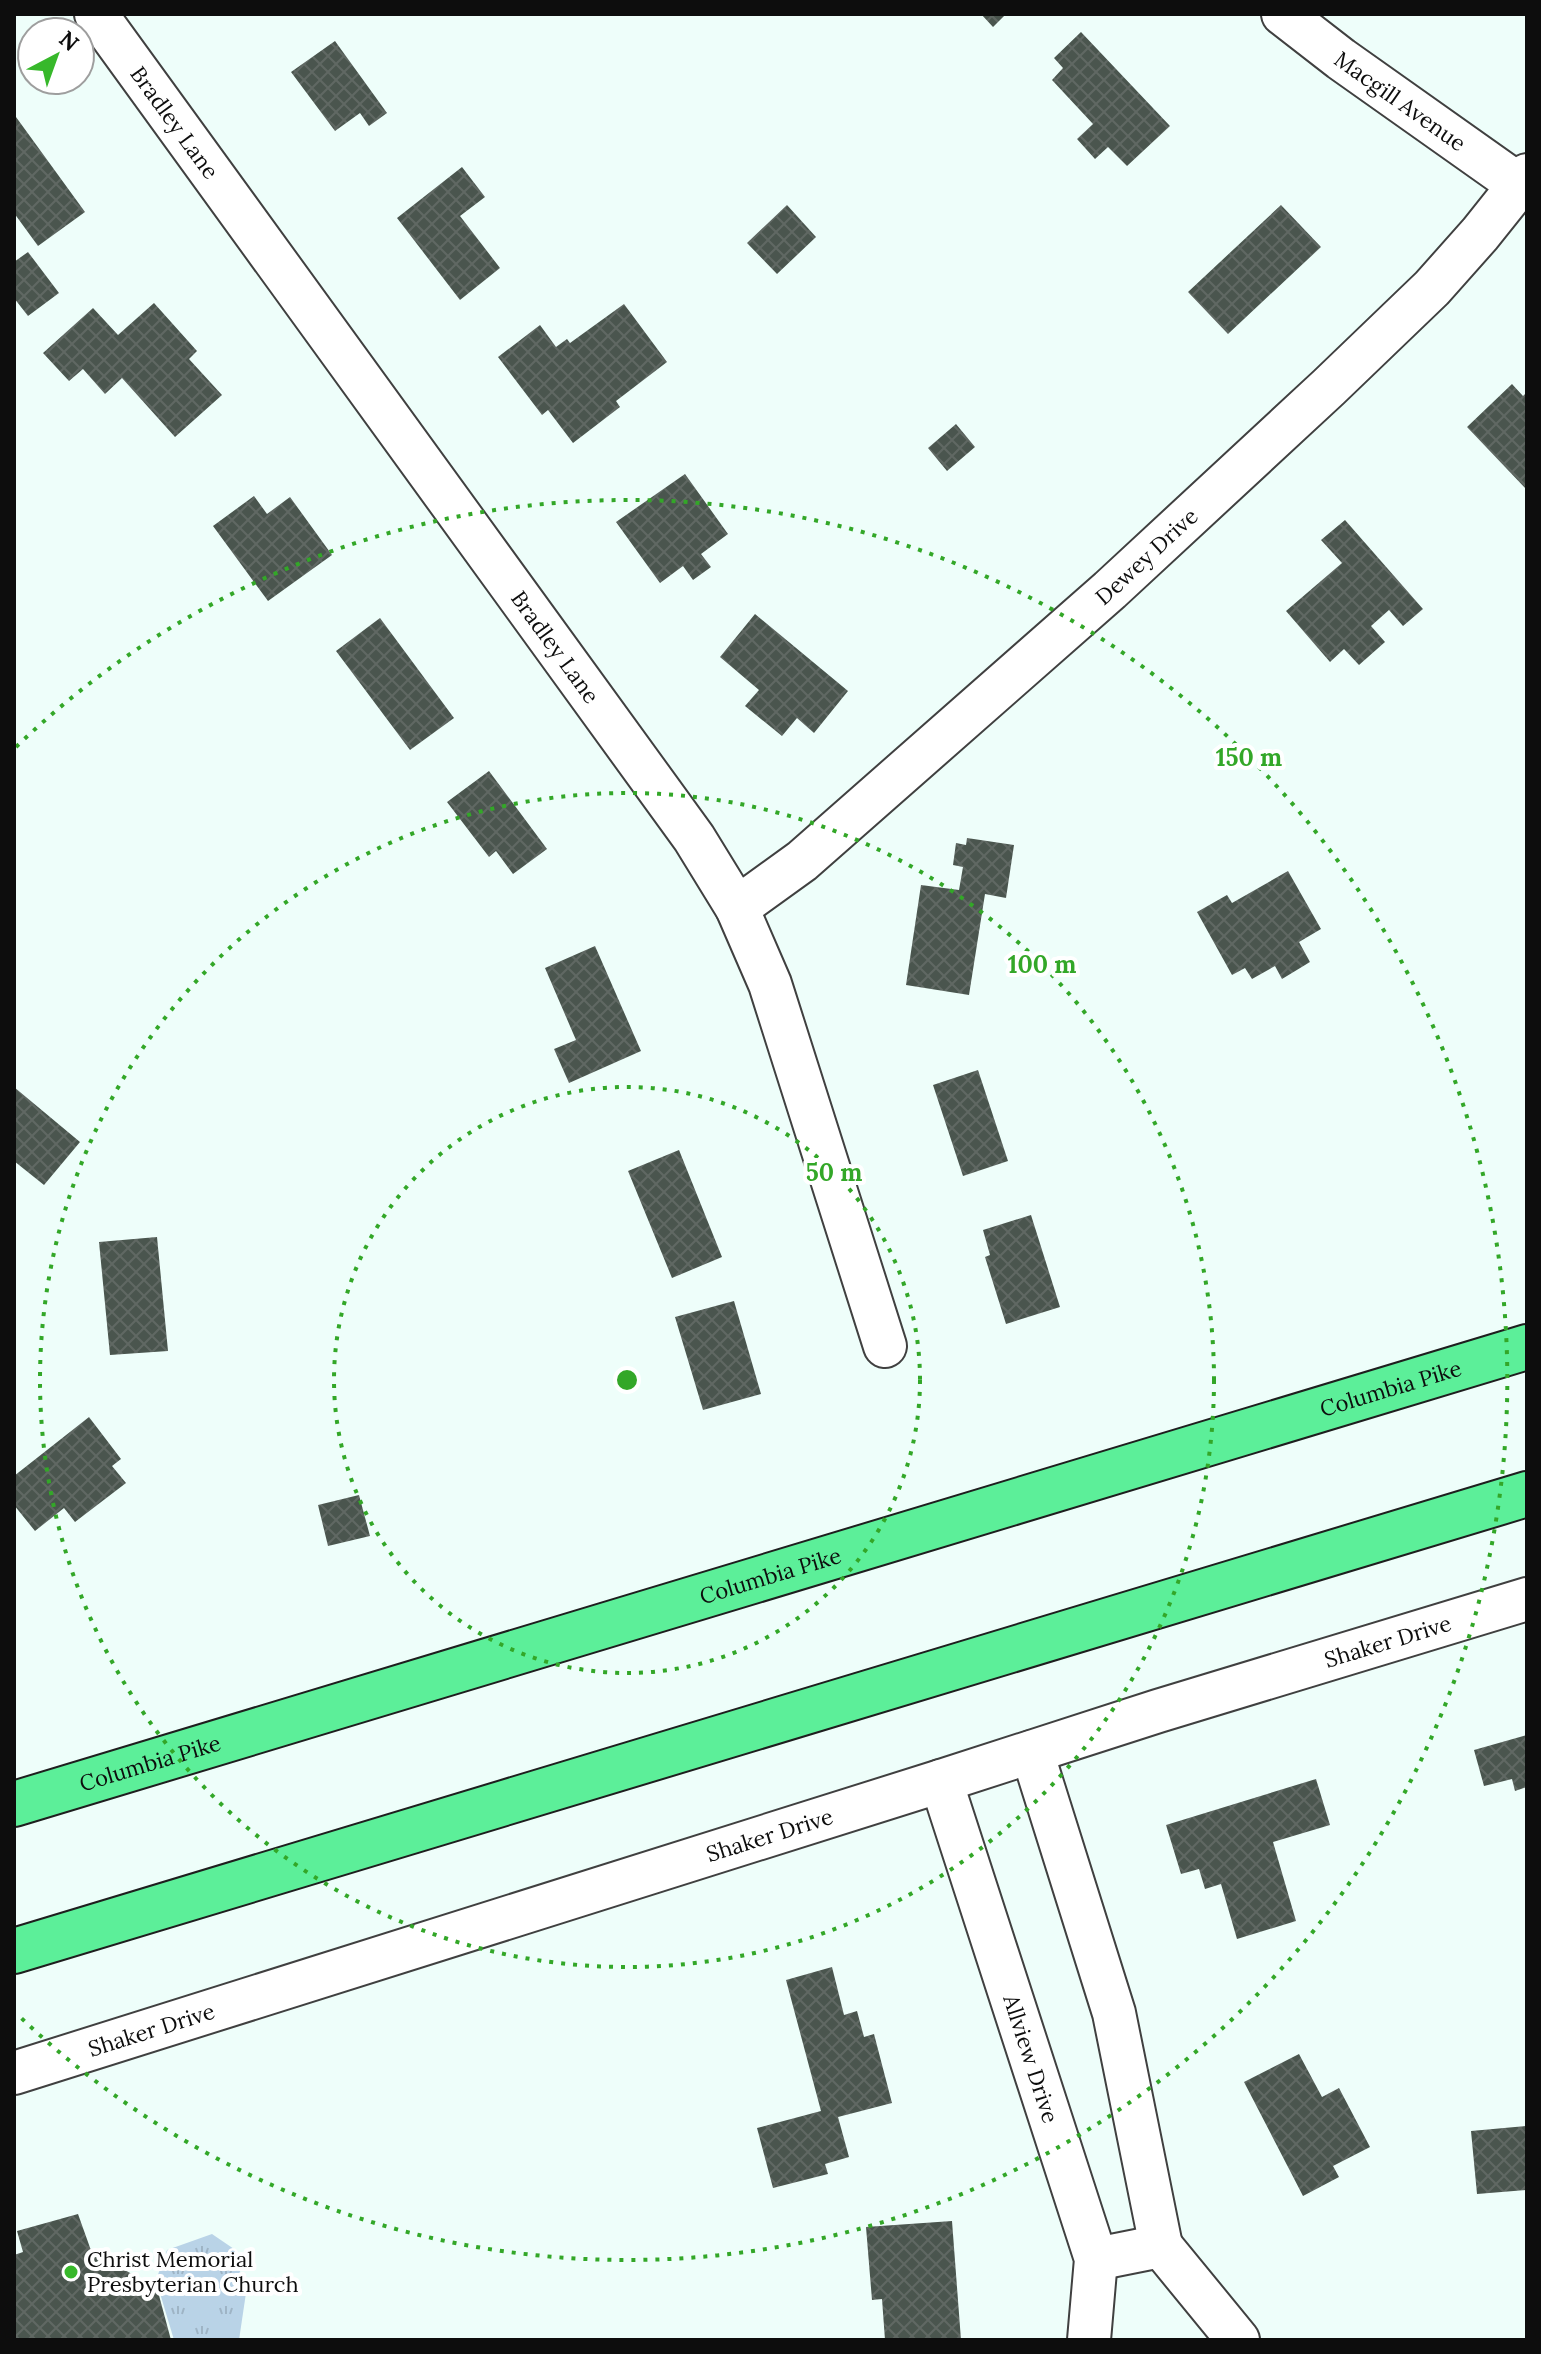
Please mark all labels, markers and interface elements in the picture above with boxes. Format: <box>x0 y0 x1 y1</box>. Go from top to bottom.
north arrow <box>16 16 96 96</box>
text: N <box>54 25 85 57</box>
street label: Macgill Avenue <box>1329 45 1472 157</box>
street label: Bradley Lane <box>124 61 225 184</box>
street label: Dewey Drive <box>1089 502 1204 611</box>
street label: Bradley Lane <box>505 585 606 709</box>
text: 150 m <box>1216 742 1282 773</box>
text: 100 m <box>1008 949 1076 980</box>
text: 50 m <box>806 1157 862 1188</box>
street label: Columbia Pike <box>1316 1354 1465 1423</box>
centre of rings <box>613 1366 641 1394</box>
street label: Columbia Pike <box>696 1541 844 1610</box>
street label: Shaker Drive <box>1321 1609 1455 1674</box>
street label: Columbia Pike <box>76 1728 224 1798</box>
street label: Shaker Drive <box>703 1802 836 1868</box>
street label: Allview Drive <box>997 1990 1065 2127</box>
street label: Shaker Drive <box>85 1997 218 2063</box>
place label: Christ Memorial Presbyterian Church <box>87 2245 299 2298</box>
marker: Christ Memorial Presbyterian Church <box>62 2263 80 2281</box>

